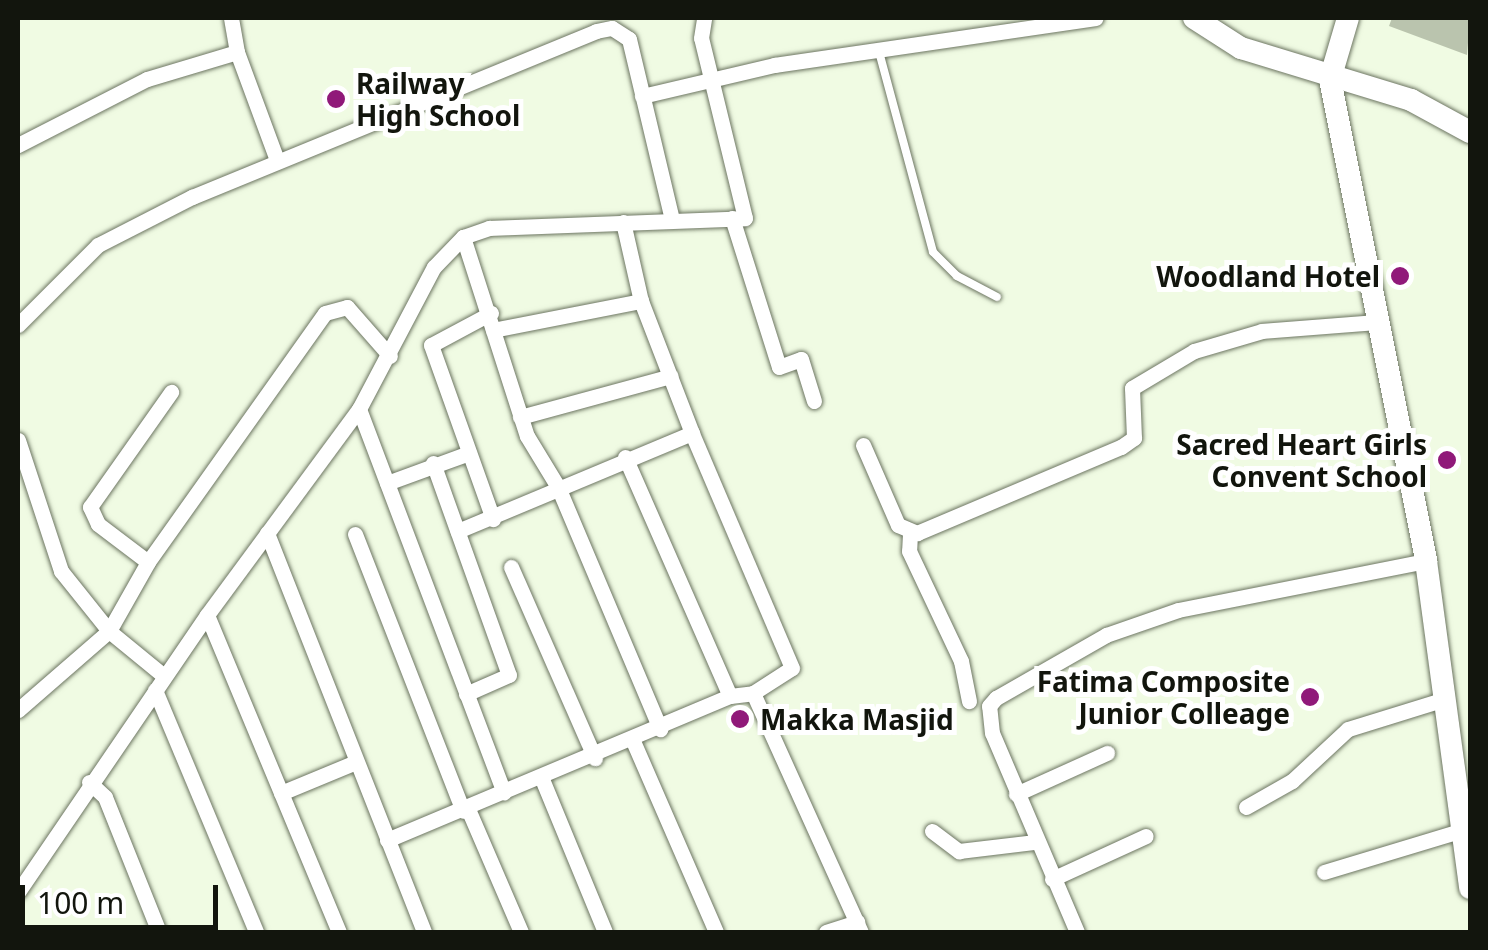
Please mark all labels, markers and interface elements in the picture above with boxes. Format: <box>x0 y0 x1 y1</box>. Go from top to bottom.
place label: Railway High School <box>356 66 520 132</box>
marker: Railway High School <box>325 88 347 110</box>
place label: Woodland Hotel <box>1156 259 1380 293</box>
marker: Woodland Hotel <box>1389 265 1411 287</box>
place label: Sacred Heart Girls Convent School <box>1176 427 1427 493</box>
marker: Sacred Heart Girls Convent School <box>1436 449 1458 471</box>
place label: Fatima Composite Junior Colleage <box>1037 664 1290 730</box>
marker: Fatima Composite Junior Colleage <box>1299 686 1321 708</box>
place label: Makka Masjid <box>760 702 954 736</box>
marker: Makka Masjid <box>729 708 751 730</box>
scale bar <box>25 865 222 927</box>
text: 100 m <box>37 882 124 923</box>

